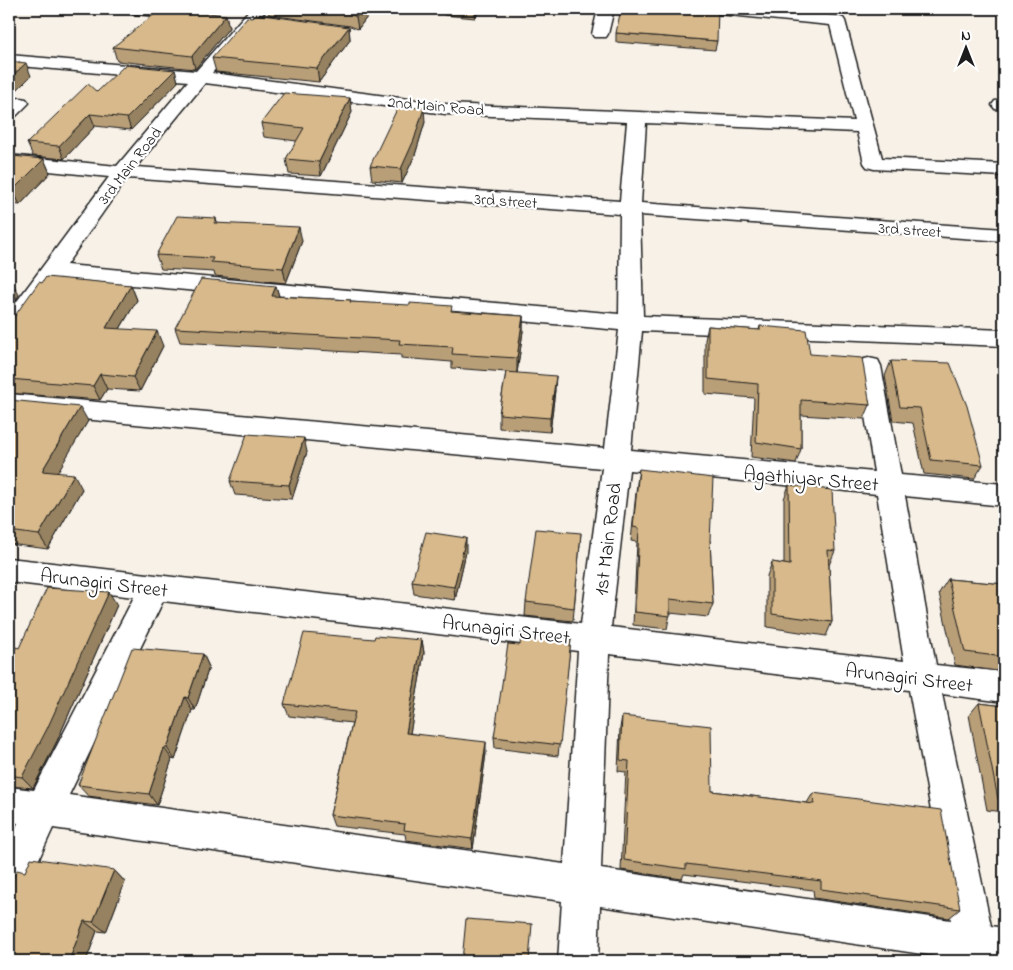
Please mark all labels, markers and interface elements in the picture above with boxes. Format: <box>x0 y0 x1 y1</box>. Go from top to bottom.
north arrow <box>940 22 990 72</box>
text: N <box>961 26 971 47</box>
street label: 2nd Main Road <box>387 91 485 123</box>
street label: 3rd Main Road <box>93 122 169 210</box>
street label: 3rd street <box>474 188 539 216</box>
street label: 3rd street <box>878 217 943 245</box>
street label: Agathiyar Street <box>742 460 880 502</box>
street label: 1st Main Road <box>588 481 631 597</box>
street label: Arunagiri Street <box>38 562 169 608</box>
street label: Arunagiri Street <box>440 609 571 655</box>
street label: Arunagiri Street <box>843 657 974 703</box>

